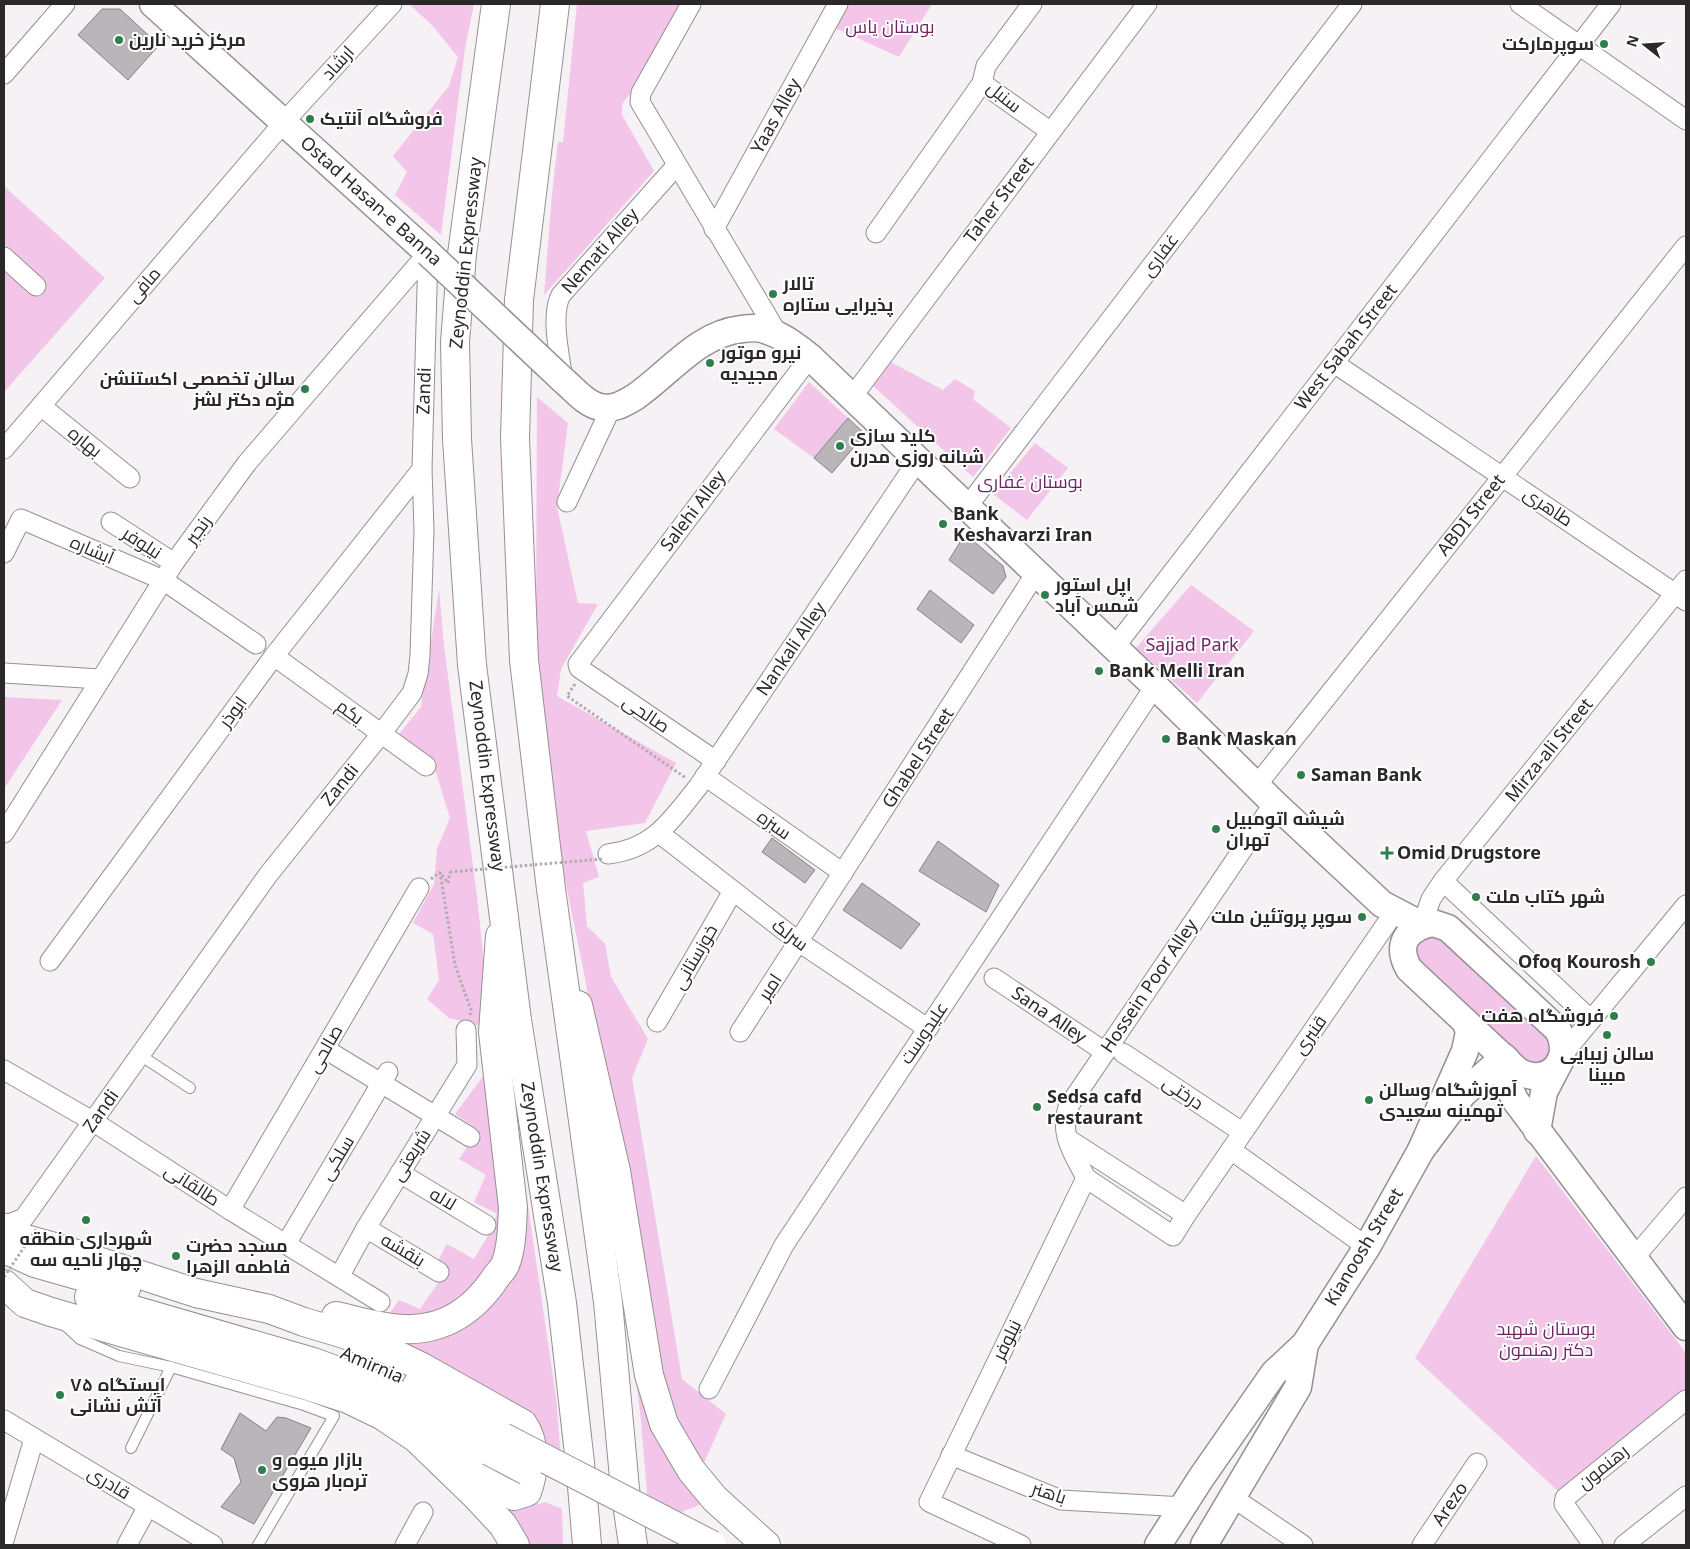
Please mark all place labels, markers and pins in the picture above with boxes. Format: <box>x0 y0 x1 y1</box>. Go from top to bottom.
place label: مرکز خرید نارین <box>129 27 246 51</box>
place label: سوپرمارکت <box>1502 31 1594 56</box>
marker: مرکز خرید نارین <box>113 34 125 46</box>
marker: سوپرمارکت <box>1598 38 1610 50</box>
place label: فروشگاه آنتیک <box>320 106 443 130</box>
marker: فروشگاه آنتیک <box>304 113 316 125</box>
place label: تالار پذیرایی ستاره <box>782 271 894 317</box>
marker: تالار پذیرایی ستاره <box>767 288 779 300</box>
place label: نیرو موتور مجیدیه <box>719 340 801 385</box>
marker: نیرو موتور مجیدیه <box>704 357 716 369</box>
place label: سالن تخصصی اکستنشن مژه دکتر لشز <box>100 366 295 411</box>
marker: سالن تخصصی اکستنشن مژه دکتر لشز <box>299 383 311 395</box>
place label: کلید سازی شبانه روزی مدرن <box>850 423 984 468</box>
marker: کلید سازی شبانه روزی مدرن <box>834 440 846 452</box>
place label: Bank Keshavarzi Iran <box>953 501 1092 546</box>
marker: Bank Keshavarzi Iran <box>937 518 949 530</box>
place label: اپل استور شمس آباد <box>1054 572 1139 617</box>
marker: اپل استور شمس آباد <box>1039 589 1051 601</box>
place label: Bank Melli Iran <box>1109 658 1245 682</box>
marker: Bank Melli Iran <box>1093 665 1105 677</box>
place label: Bank Maskan <box>1176 726 1297 750</box>
marker: Bank Maskan <box>1160 733 1172 745</box>
place label: Saman Bank <box>1311 762 1423 786</box>
marker: Saman Bank <box>1295 769 1307 781</box>
place label: شیشه اتومبیل تهران <box>1226 806 1345 851</box>
marker: شیشه اتومبیل تهران <box>1210 823 1222 835</box>
place label: Omid Drugstore <box>1397 840 1541 864</box>
marker: Omid Drugstore <box>1381 847 1393 859</box>
place label: شهر کتاب ملت <box>1486 884 1605 908</box>
marker: شهر کتاب ملت <box>1470 891 1482 903</box>
place label: سوپر پروتئین ملت <box>1211 904 1352 929</box>
marker: سوپر پروتئین ملت <box>1356 911 1368 923</box>
place label: Ofoq Kourosh <box>1518 949 1641 973</box>
marker: Ofoq Kourosh <box>1645 956 1657 968</box>
place label: فروشگاه هفت <box>1481 1003 1604 1027</box>
marker: فروشگاه هفت <box>1608 1010 1620 1022</box>
marker: سالن زیبایی مبینا <box>1601 1029 1613 1041</box>
place label: سالن زیبایی مبینا <box>1560 1041 1654 1086</box>
place label: آموزشگاه وسالن تهمینه سعیدی <box>1379 1077 1518 1122</box>
place label: Sedsa cafd restaurant <box>1047 1084 1143 1129</box>
marker: آموزشگاه وسالن تهمینه سعیدی <box>1363 1094 1375 1106</box>
marker: Sedsa cafd restaurant <box>1031 1101 1043 1113</box>
marker: شهرداری منطقه چهار ناحیه سه <box>80 1214 92 1226</box>
place label: شهرداری منطقه چهار ناحیه سه <box>19 1226 153 1272</box>
place label: مسجد حضرت فاطمه الزهرا <box>186 1233 290 1278</box>
marker: مسجد حضرت فاطمه الزهرا <box>170 1250 182 1262</box>
place label: ایستگاه ۷۵ آتش نشانی <box>70 1372 165 1417</box>
marker: ایستگاه ۷۵ آتش نشانی <box>54 1389 66 1401</box>
place label: بازار میوه و تره‌بار هروی <box>272 1447 368 1492</box>
marker: بازار میوه و تره‌بار هروی <box>256 1464 268 1476</box>

